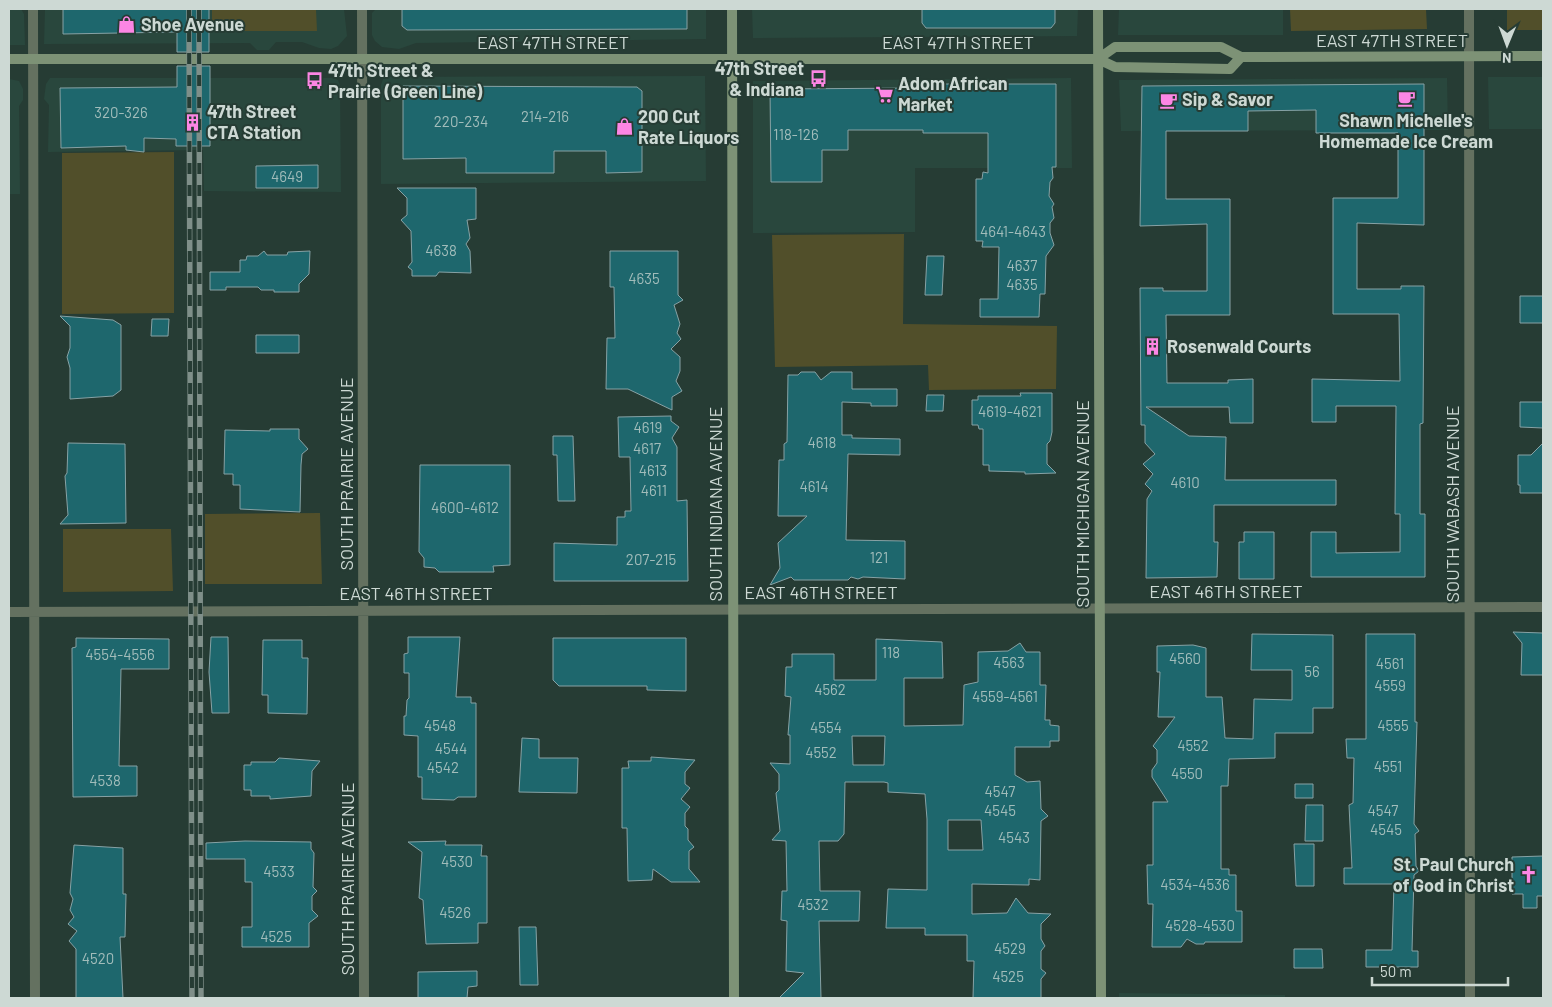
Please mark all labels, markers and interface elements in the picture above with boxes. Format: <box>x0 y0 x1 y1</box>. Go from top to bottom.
place label: Shoe Avenue <box>141 13 244 35</box>
shop icon: Shoe Avenue <box>117 15 137 35</box>
north arrow <box>1482 20 1532 70</box>
street label: EAST 47TH STREET <box>1316 29 1468 51</box>
street label: EAST 47TH STREET <box>477 31 629 53</box>
street label: EAST 47TH STREET <box>882 31 1034 53</box>
text: N <box>1502 50 1512 67</box>
place label: 47th Street & Indiana <box>715 57 804 100</box>
place label: 47th Street & Prairie (Green Line) <box>328 59 483 102</box>
bus stop icon: 47th Street & Indiana <box>808 69 828 89</box>
bus stop icon: 47th Street & Prairie (Green Line) <box>304 71 324 91</box>
place label: Adom African Market <box>898 72 1008 115</box>
supermarket icon: Adom African Market <box>874 84 894 104</box>
place label: Sip & Savor <box>1182 88 1273 110</box>
cafe icon: Shawn Michelle's Homemade Ice Cream <box>1396 88 1416 108</box>
cafe icon: Sip & Savor <box>1158 90 1178 110</box>
place label: 47th Street CTA Station <box>207 100 301 143</box>
house number: 320-326 <box>94 103 148 121</box>
place label: 200 Cut Rate Liquors <box>638 105 739 148</box>
house number: 214-216 <box>521 107 569 125</box>
place label: Shawn Michelle's Homemade Ice Cream <box>1319 109 1493 152</box>
building icon: 47th Street CTA Station <box>183 112 203 132</box>
house number: 220-234 <box>434 112 488 130</box>
shop icon: 200 Cut Rate Liquors <box>614 117 634 137</box>
house number: 118-126 <box>773 125 819 143</box>
house number: 4649 <box>271 167 303 185</box>
house number: 4641-4643 <box>980 222 1046 240</box>
house number: 4638 <box>425 241 457 259</box>
house number: 4637 <box>1007 256 1037 274</box>
house number: 4635 <box>628 269 660 287</box>
house number: 4635 <box>1006 275 1038 293</box>
place label: Rosenwald Courts <box>1167 335 1311 357</box>
building icon: Rosenwald Courts <box>1143 337 1163 357</box>
street label: SOUTH PRAIRIE AVENUE <box>335 377 357 571</box>
street label: SOUTH MICHIGAN AVENUE <box>1071 400 1093 608</box>
house number: 4619-4621 <box>978 402 1042 420</box>
street label: SOUTH WABASH AVENUE <box>1441 405 1463 603</box>
street label: SOUTH INDIANA AVENUE <box>704 407 726 602</box>
house number: 4619 <box>634 418 662 436</box>
house number: 4618 <box>808 433 836 451</box>
house number: 4617 <box>633 439 661 457</box>
house number: 4613 <box>639 461 667 479</box>
house number: 4610 <box>1170 473 1200 491</box>
house number: 4614 <box>799 477 829 495</box>
house number: 4611 <box>641 481 667 499</box>
house number: 4600-4612 <box>431 498 499 516</box>
house number: 121 <box>870 548 888 566</box>
house number: 207-215 <box>626 550 676 568</box>
street label: EAST 46TH STREET <box>1149 580 1303 602</box>
street label: EAST 46TH STREET <box>744 581 898 603</box>
street label: EAST 46TH STREET <box>339 582 493 604</box>
house number: 118 <box>882 643 900 661</box>
house number: 4554-4556 <box>85 645 155 663</box>
house number: 4560 <box>1169 649 1201 667</box>
house number: 4563 <box>993 653 1025 671</box>
house number: 4561 <box>1376 654 1404 672</box>
house number: 56 <box>1304 662 1320 680</box>
house number: 4559 <box>1374 676 1406 694</box>
house number: 4562 <box>814 680 846 698</box>
house number: 4559-4561 <box>972 687 1038 705</box>
house number: 4548 <box>424 716 456 734</box>
house number: 4555 <box>1377 716 1409 734</box>
house number: 4554 <box>810 718 842 736</box>
house number: 4552 <box>1177 736 1209 754</box>
house number: 4544 <box>435 739 467 757</box>
house number: 4552 <box>805 743 837 761</box>
house number: 4551 <box>1374 757 1402 775</box>
house number: 4542 <box>427 758 459 776</box>
house number: 4550 <box>1171 764 1203 782</box>
house number: 4538 <box>89 771 121 789</box>
street label: SOUTH PRAIRIE AVENUE <box>336 782 358 976</box>
house number: 4547 <box>985 782 1015 800</box>
house number: 4545 <box>984 801 1016 819</box>
house number: 4547 <box>1368 801 1398 819</box>
house number: 4545 <box>1370 820 1402 838</box>
house number: 4543 <box>998 828 1030 846</box>
house number: 4530 <box>441 852 473 870</box>
place label: St. Paul Church of God in Christ <box>1393 853 1514 896</box>
house number: 4533 <box>263 862 295 880</box>
church icon: St. Paul Church of God in Christ <box>1518 865 1538 885</box>
house number: 4534-4536 <box>1160 875 1230 893</box>
house number: 4532 <box>797 895 829 913</box>
house number: 4526 <box>439 903 471 921</box>
house number: 4528-4530 <box>1165 916 1235 934</box>
house number: 4525 <box>260 927 292 945</box>
house number: 4529 <box>994 939 1026 957</box>
house number: 4520 <box>82 949 114 967</box>
scale bar <box>1372 954 1508 986</box>
text: 50 m <box>1380 962 1412 980</box>
house number: 4525 <box>992 967 1024 985</box>

